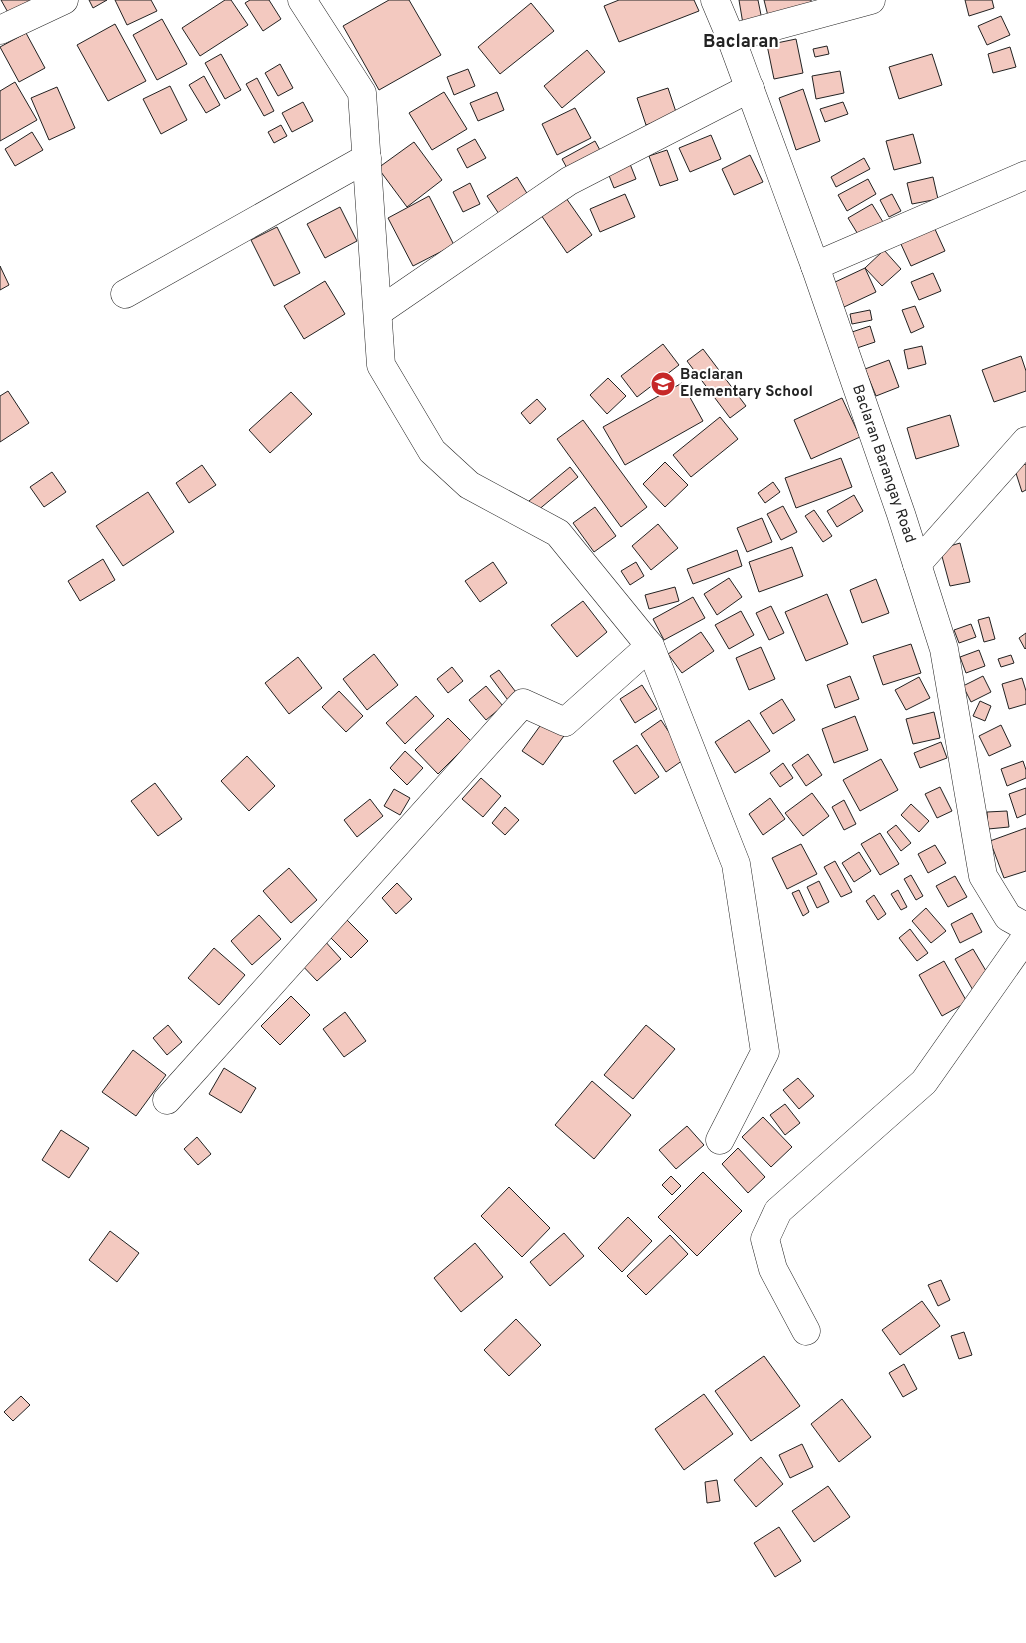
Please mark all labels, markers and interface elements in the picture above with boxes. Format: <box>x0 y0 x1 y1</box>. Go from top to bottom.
district label: Baclaran <box>703 31 779 54</box>
place label: Baclaran Elementary School <box>680 366 813 402</box>
school or university icon: Baclaran Elementary School <box>650 371 676 397</box>
street label: Baclaran Barangay Road <box>847 382 919 546</box>

